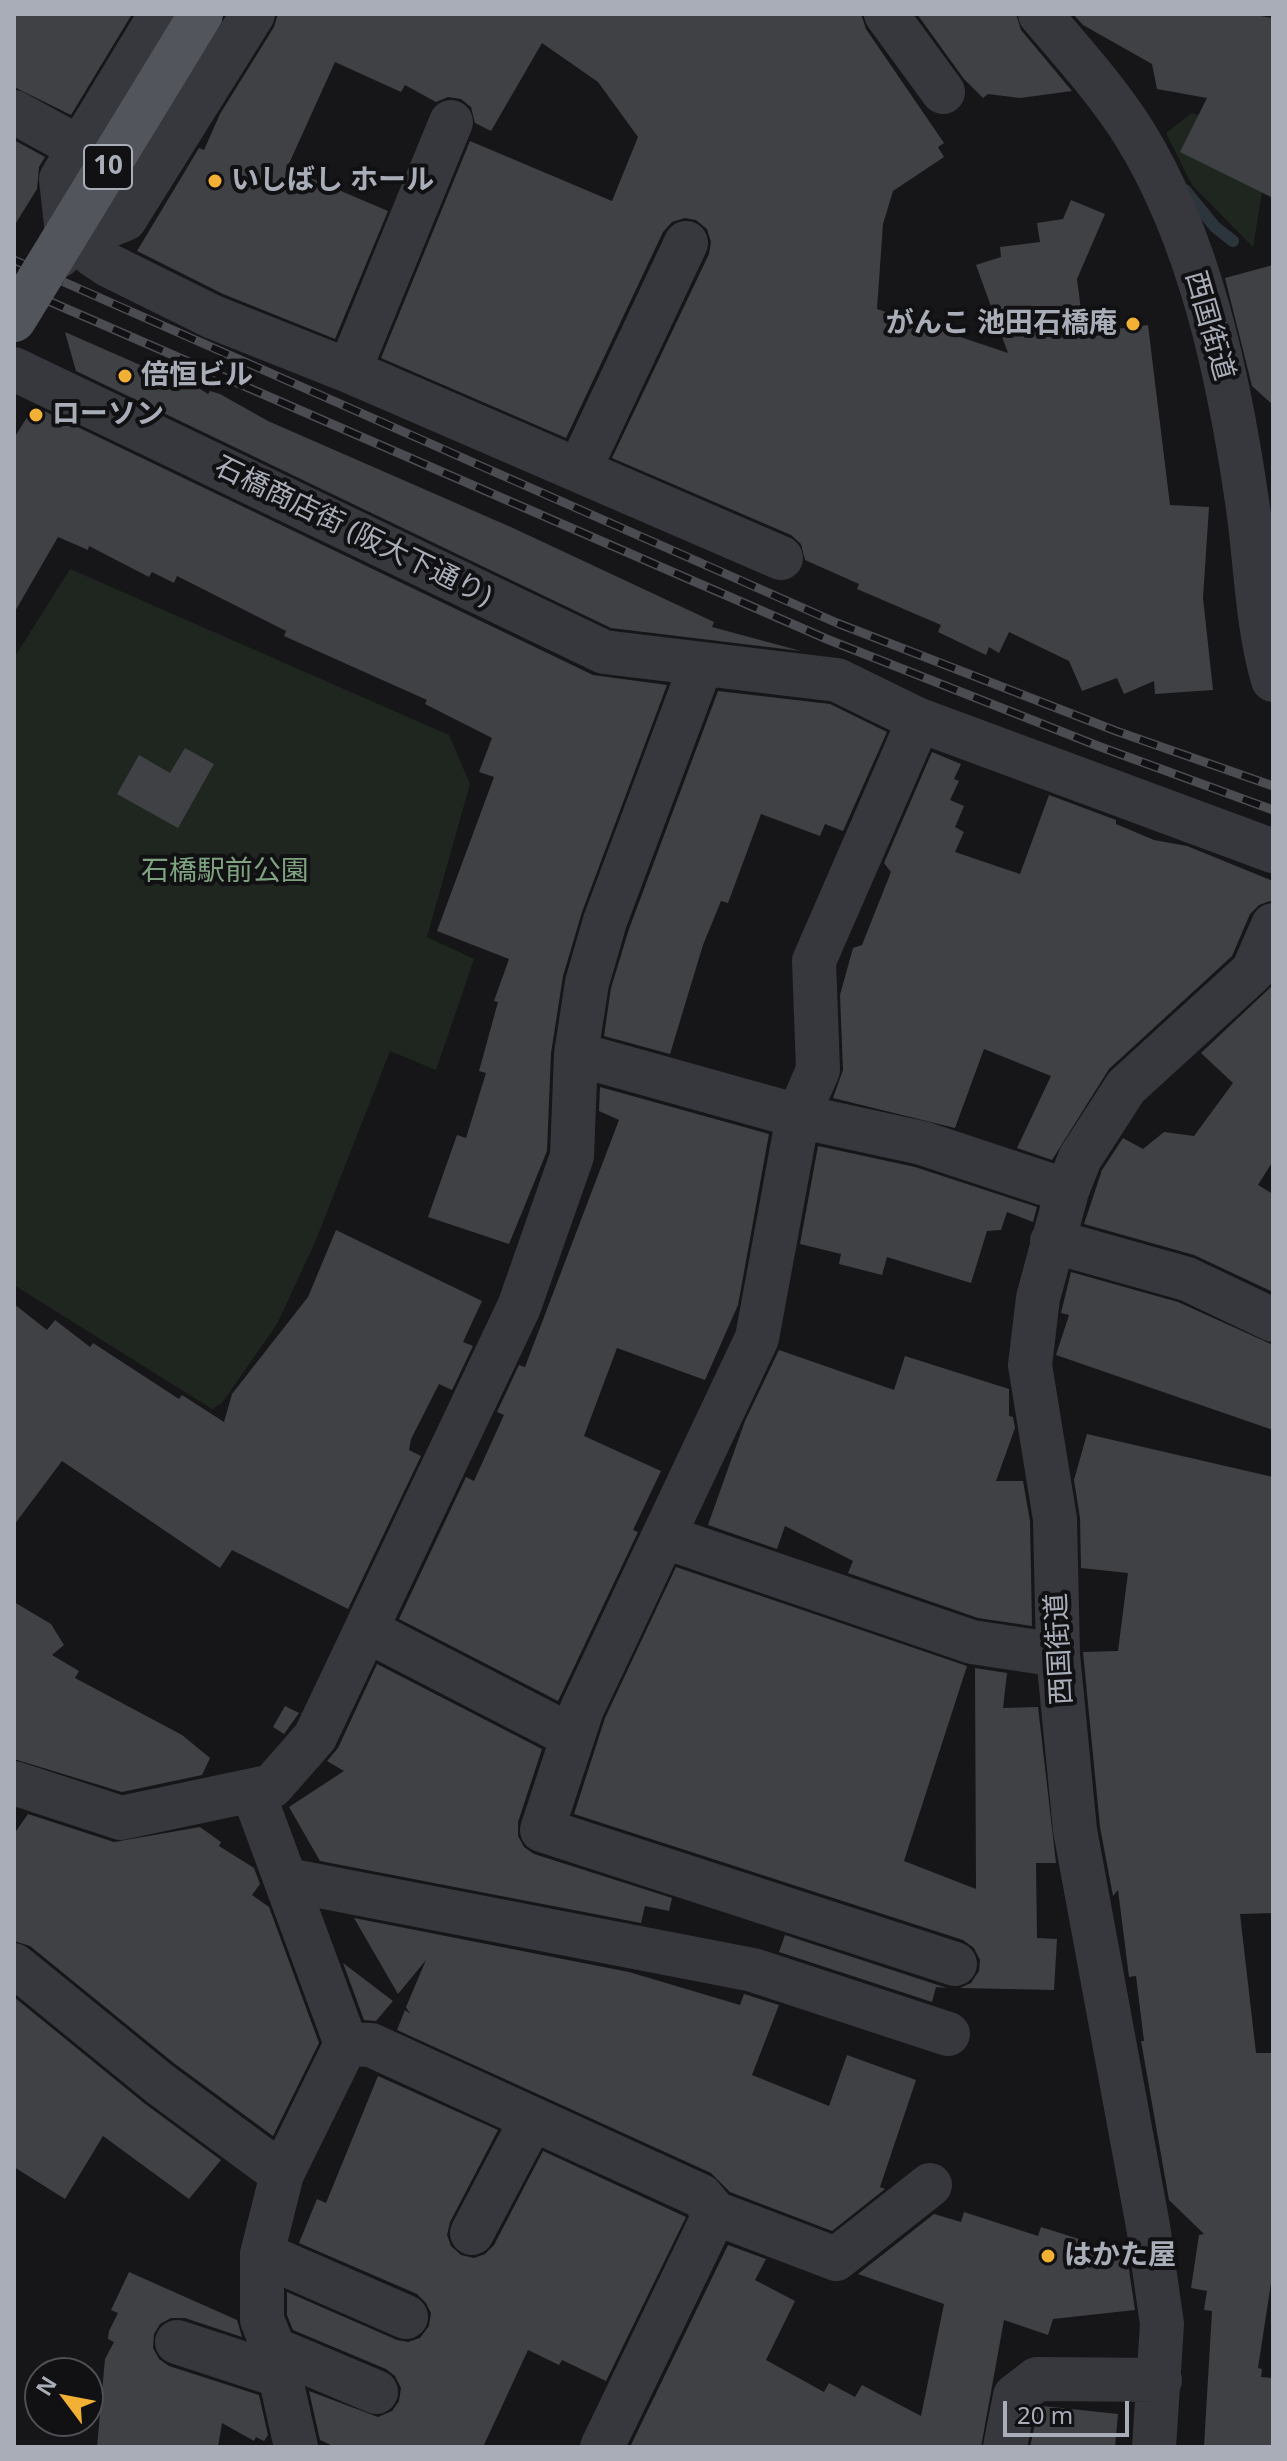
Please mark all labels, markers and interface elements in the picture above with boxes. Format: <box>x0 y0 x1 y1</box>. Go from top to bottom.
road number: 10 <box>84 145 132 189</box>
place label: いしばし ホール <box>231 164 434 198</box>
marker: いしばし ホール <box>206 172 224 190</box>
street label: 西国街道 <box>1177 268 1241 384</box>
place label: がんこ 池田石橋庵 <box>886 307 1117 341</box>
marker: がんこ 池田石橋庵 <box>1124 315 1142 333</box>
place label: 倍恒ビル <box>141 359 253 393</box>
marker: 倍恒ビル <box>116 367 134 385</box>
place label: ローソン <box>52 398 164 432</box>
marker: ローソン <box>27 406 45 424</box>
street label: 石橋商店街 (阪大下通り) <box>209 450 497 614</box>
park label: 石橋駅前公園 <box>141 855 309 889</box>
street label: 西国街道 <box>1040 1592 1080 1706</box>
place label: はかた屋 <box>1064 2239 1176 2273</box>
marker: はかた屋 <box>1039 2247 1057 2265</box>
north arrow <box>24 2357 104 2437</box>
text: N <box>28 2370 63 2401</box>
scale bar <box>1007 2385 1133 2435</box>
text: 20 m <box>1017 2398 1073 2431</box>

